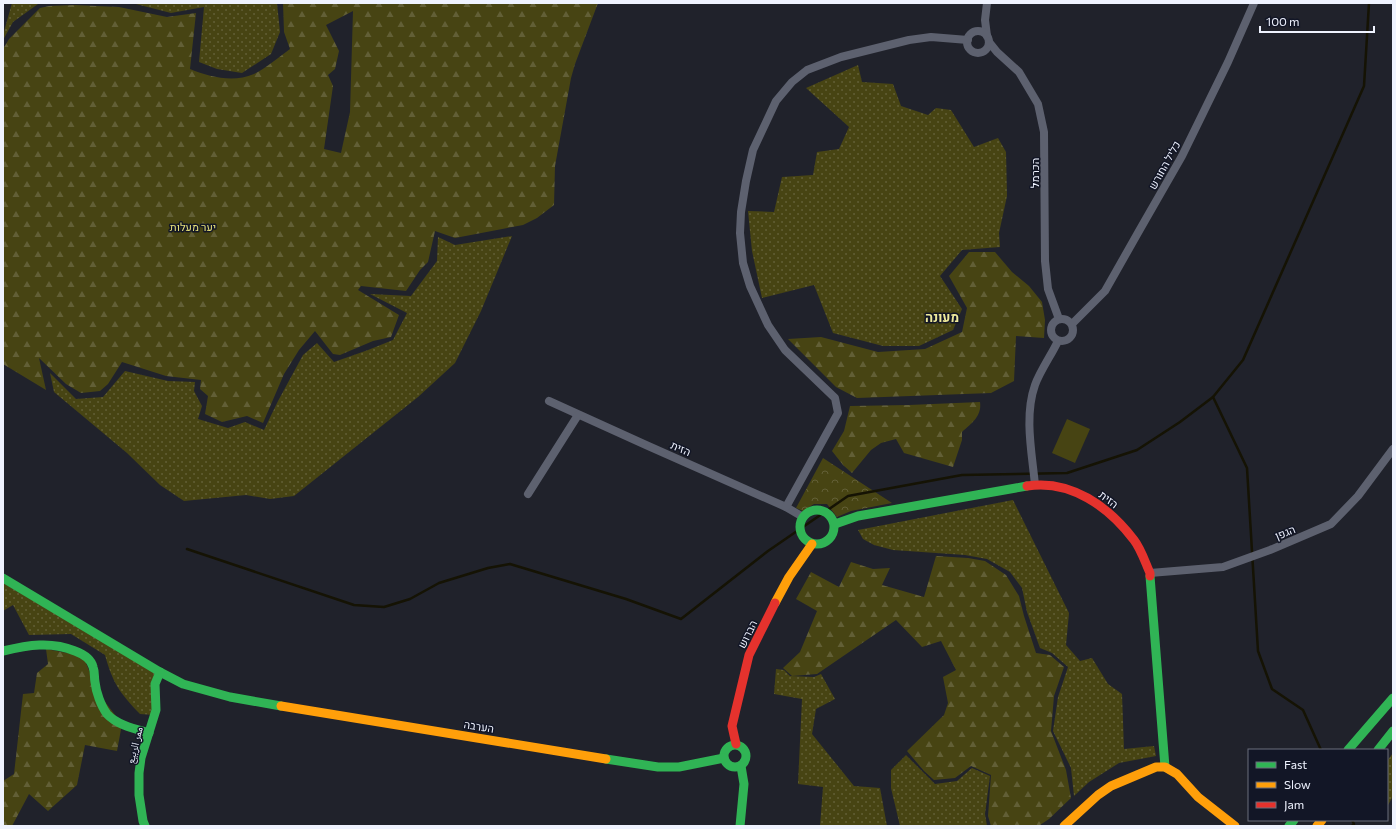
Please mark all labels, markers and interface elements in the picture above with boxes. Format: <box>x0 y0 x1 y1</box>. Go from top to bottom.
scale bar <box>1260 8 1374 34</box>
text: 100 m <box>1266 14 1300 28</box>
street label: כליל החורש <box>1145 139 1183 191</box>
street label: הכרמל <box>1028 158 1041 188</box>
park label: יער מעלות <box>170 220 216 233</box>
district label: מעונה <box>925 309 959 325</box>
street label: הזית <box>669 438 693 458</box>
street label: הזית <box>1097 488 1121 510</box>
street label: הגפן <box>1273 522 1297 542</box>
street label: הברוש <box>735 618 759 650</box>
street label: הערבה <box>463 717 495 735</box>
street label: ممر الربيع <box>123 725 146 765</box>
legend <box>1248 749 1388 821</box>
text: Fast <box>1284 757 1307 771</box>
text: Slow <box>1284 777 1311 791</box>
text: Jam <box>1284 797 1304 812</box>

